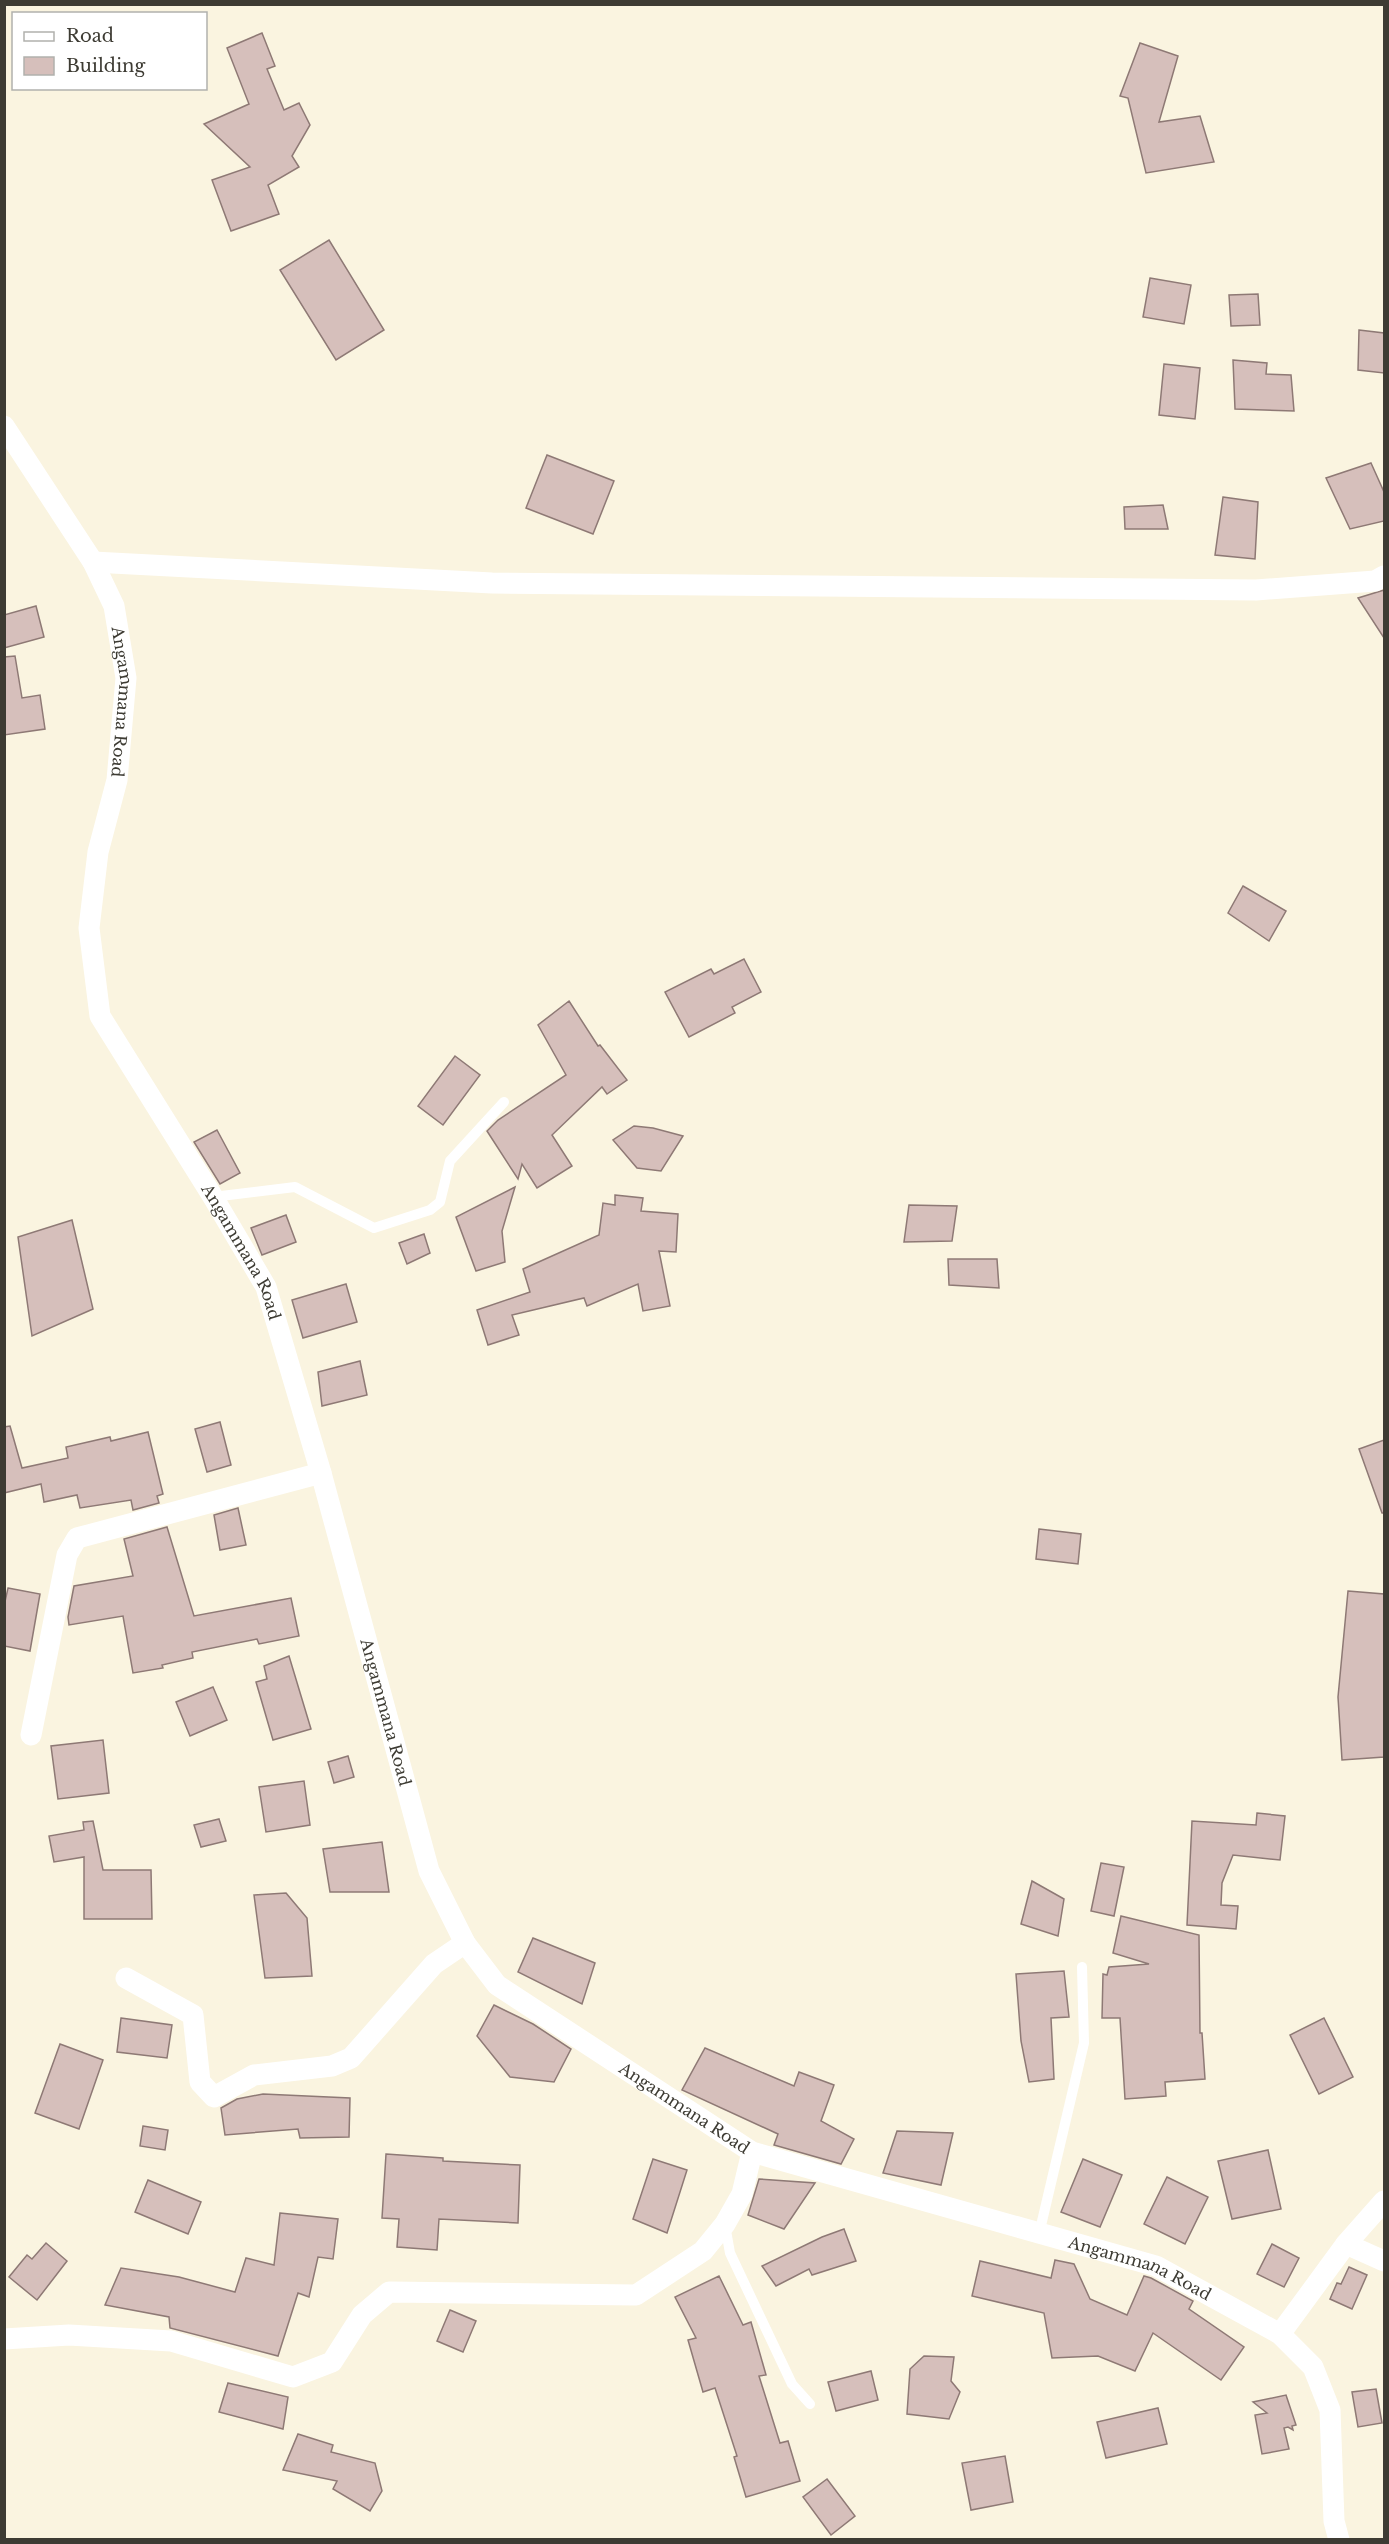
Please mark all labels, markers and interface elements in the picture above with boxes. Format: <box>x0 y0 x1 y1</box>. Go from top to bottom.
legend <box>12 12 207 90</box>
text: Road <box>66 25 114 47</box>
text: Building <box>66 55 145 77</box>
street label: Angammana Road <box>107 624 137 778</box>
street label: Angammana Road <box>197 1179 285 1322</box>
street label: Angammana Road <box>356 1635 416 1788</box>
street label: Angammana Road <box>615 2057 754 2158</box>
street label: Angammana Road <box>1065 2232 1215 2304</box>

